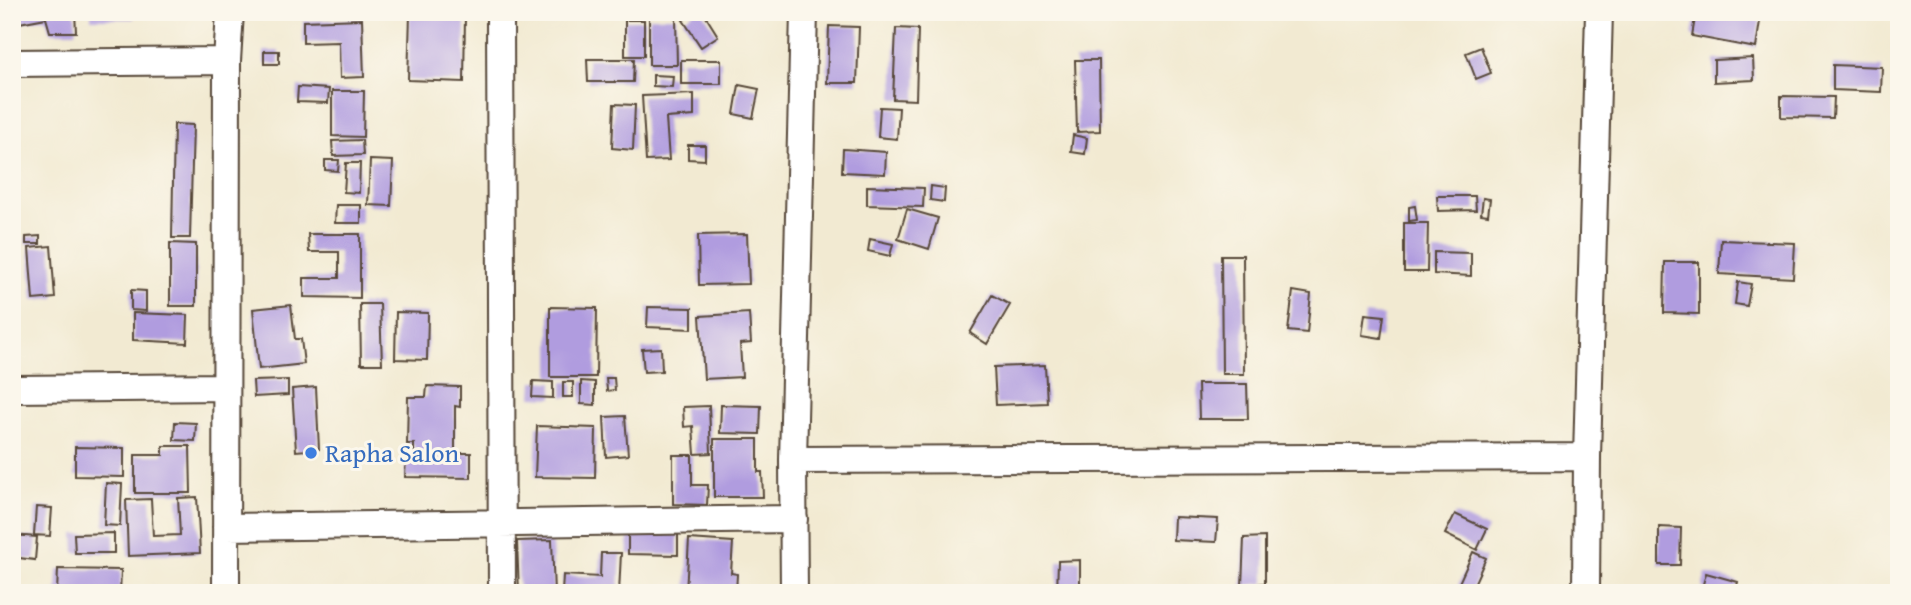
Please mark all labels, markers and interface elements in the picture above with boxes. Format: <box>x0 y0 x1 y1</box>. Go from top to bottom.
place label: Rapha Salon <box>325 433 459 472</box>
marker: Rapha Salon <box>303 445 319 461</box>

